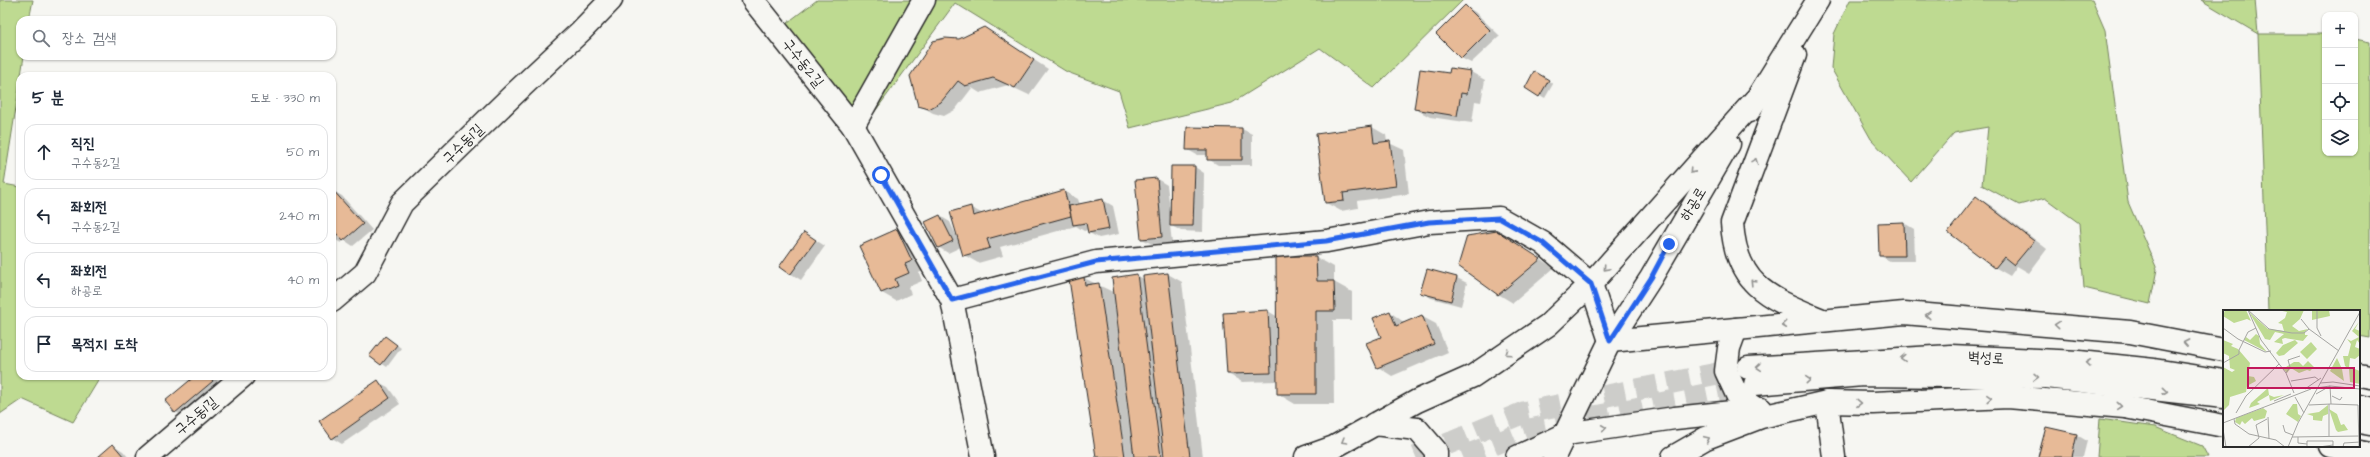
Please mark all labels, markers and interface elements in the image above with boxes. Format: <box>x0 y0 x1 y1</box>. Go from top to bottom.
map controls <box>2322 12 2358 156</box>
button: + <box>2322 12 2358 48</box>
search box <box>16 16 336 60</box>
icon: search <box>30 27 52 49</box>
text: 장소 검색 <box>62 28 116 49</box>
street label: 구수동2길 <box>777 34 829 92</box>
button: − <box>2322 48 2358 84</box>
button: locate <box>2322 84 2358 120</box>
text: 5 분 <box>32 86 65 110</box>
text: 도보 · 330 m <box>250 89 320 107</box>
street label: 구수동1길 <box>438 119 488 169</box>
button: layers <box>2322 120 2358 156</box>
text: 직진 <box>71 133 95 154</box>
icon: ahead <box>33 141 55 163</box>
text: 50 m <box>286 143 319 161</box>
text: 구수동2길 <box>71 154 120 172</box>
one-way arrow <box>1751 158 1759 165</box>
route start <box>872 166 890 184</box>
one-way arrow <box>1690 166 1697 174</box>
street label: 하공로 <box>1675 183 1711 225</box>
text: 좌회전 <box>71 197 107 218</box>
icon: left <box>33 205 55 227</box>
text: 240 m <box>279 207 319 225</box>
text: 구수동2길 <box>71 218 120 236</box>
route end <box>1660 235 1678 253</box>
text: 좌회전 <box>71 261 107 282</box>
one-way arrow <box>1603 263 1610 270</box>
icon: left <box>33 269 55 291</box>
text: 40 m <box>287 271 319 289</box>
one-way arrow <box>1750 279 1758 287</box>
text: 하공로 <box>71 282 102 300</box>
one-way arrow <box>1924 310 1931 319</box>
inset map <box>2223 310 2360 447</box>
one-way arrow <box>1781 320 1787 329</box>
one-way arrow <box>2054 321 2060 330</box>
icon: arrive <box>33 333 55 355</box>
text: 목적지 도착 <box>71 334 137 355</box>
one-way arrow <box>2183 339 2189 348</box>
street label: 벽성로 <box>1967 347 2005 369</box>
one-way arrow <box>1505 348 1512 355</box>
one-way arrow <box>1900 354 1906 363</box>
one-way arrow <box>2085 359 2091 368</box>
one-way arrow <box>1756 362 1762 371</box>
one-way arrow <box>2033 373 2039 381</box>
one-way arrow <box>1805 375 1811 384</box>
one-way arrow <box>2162 386 2168 395</box>
street label: 구수동1길 <box>170 392 222 440</box>
one-way arrow <box>1986 394 1992 403</box>
one-way arrow <box>1856 399 1862 407</box>
one-way arrow <box>2116 401 2122 410</box>
one-way arrow <box>1601 424 1607 433</box>
one-way arrow <box>1704 435 1711 443</box>
one-way arrow <box>1341 436 1349 443</box>

